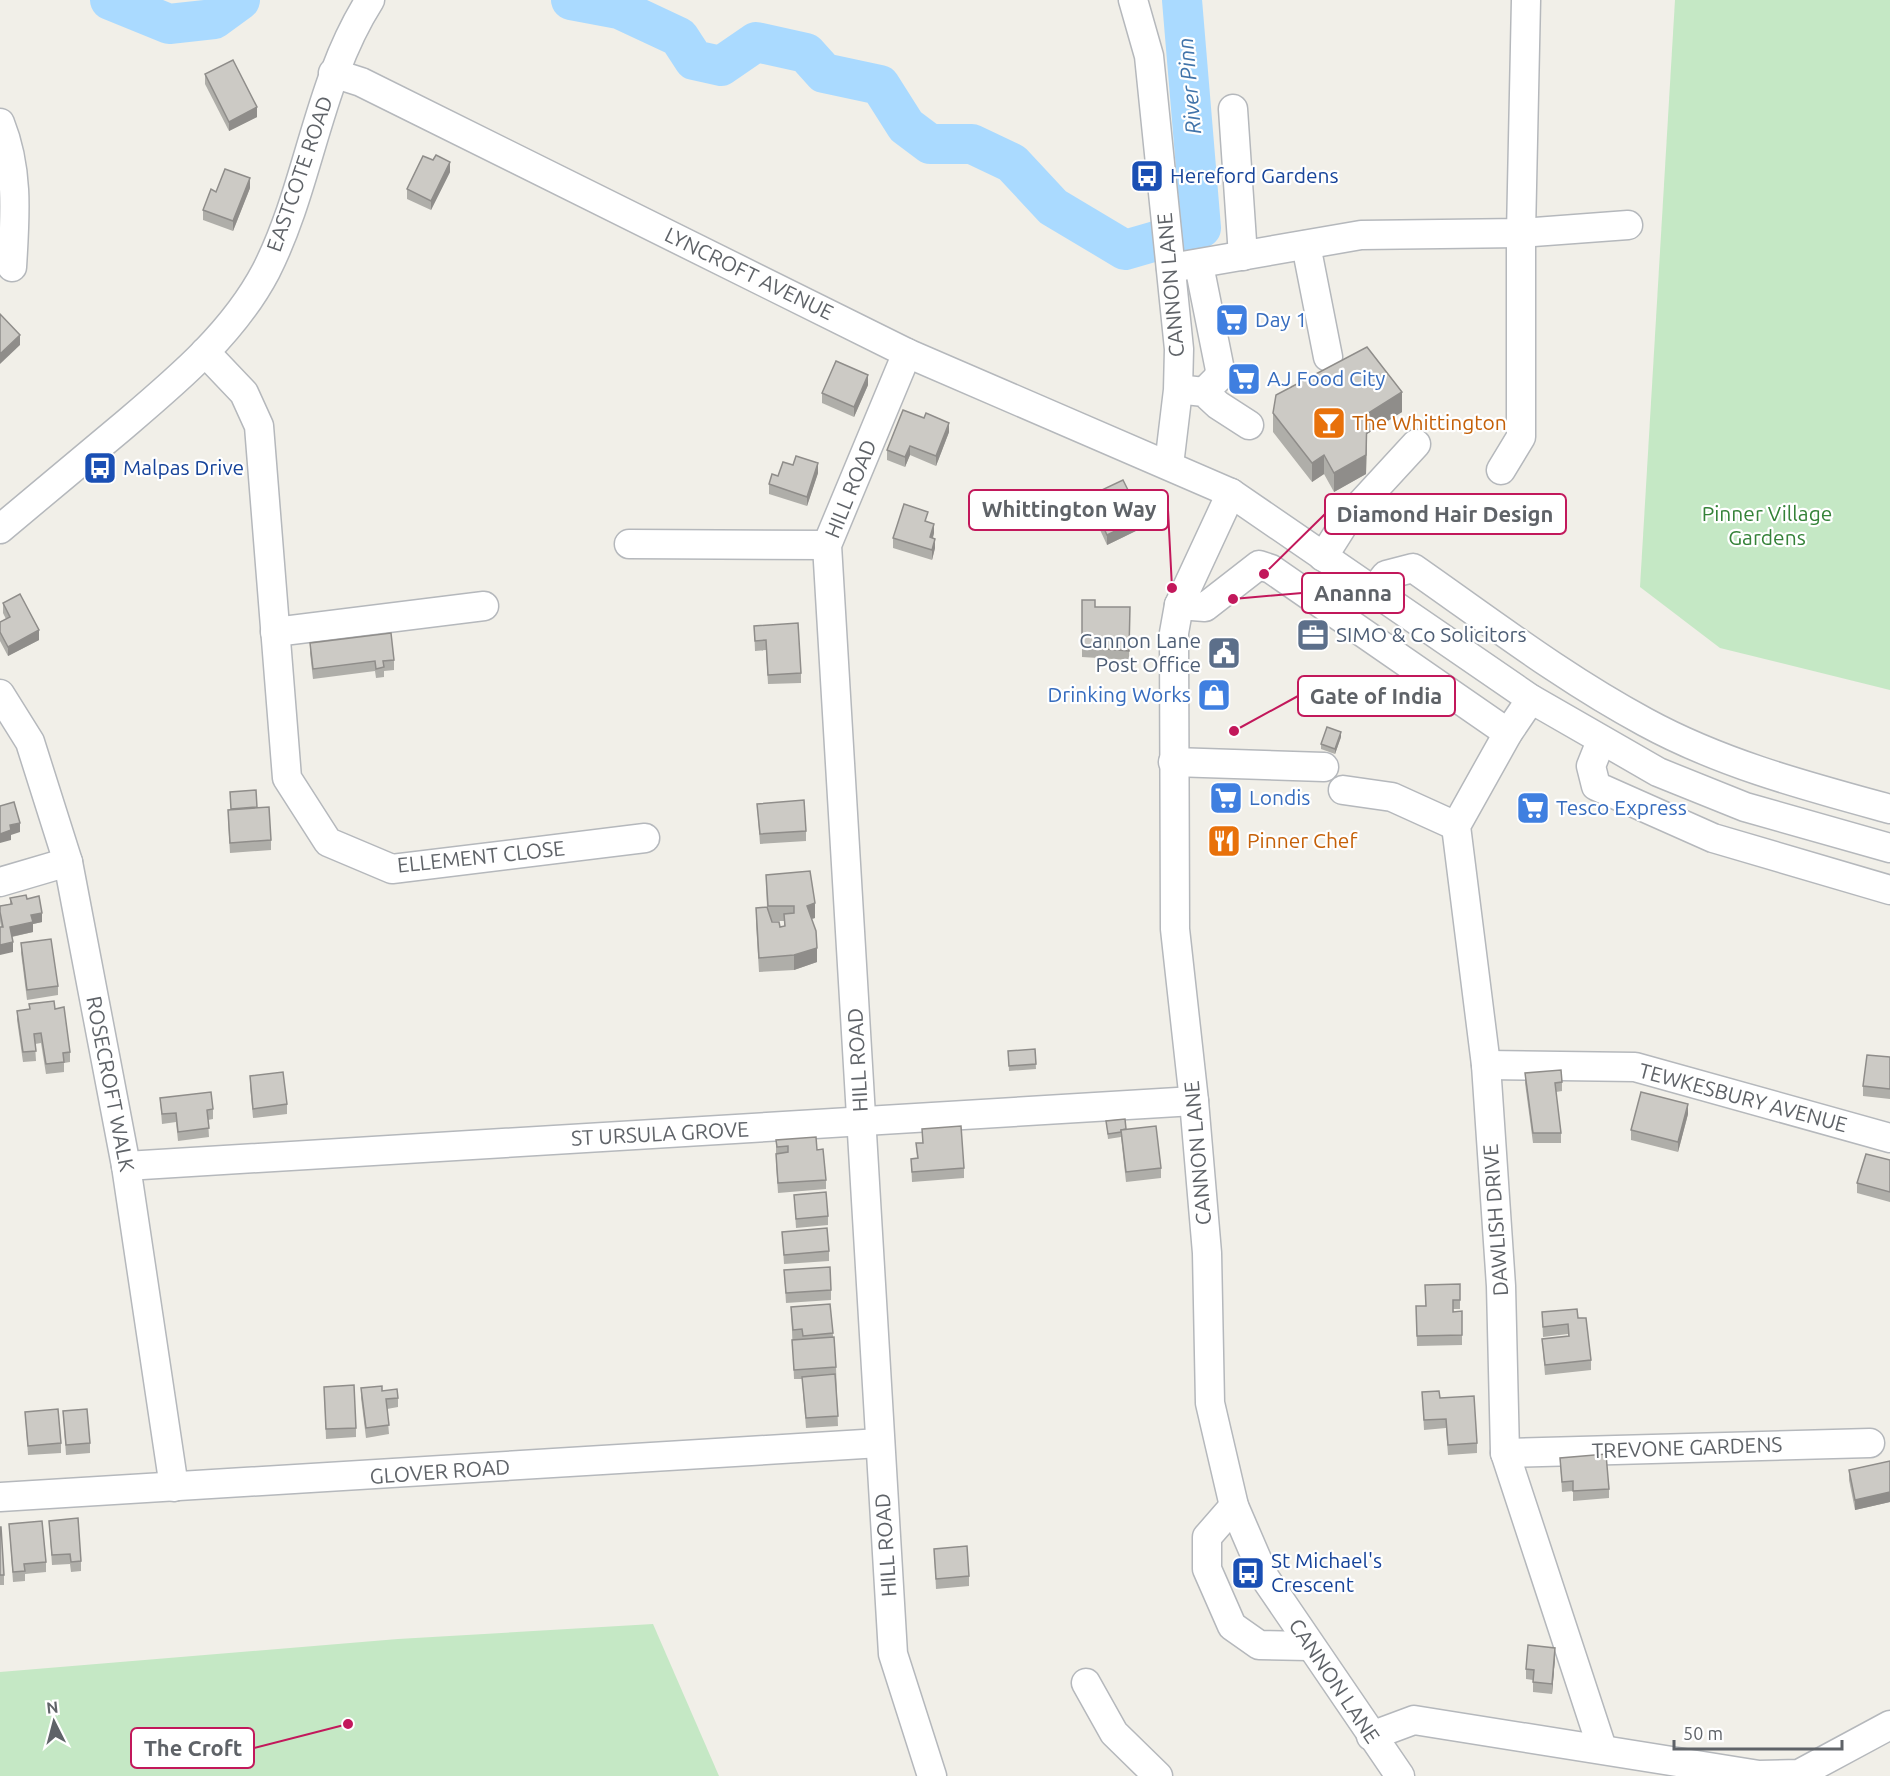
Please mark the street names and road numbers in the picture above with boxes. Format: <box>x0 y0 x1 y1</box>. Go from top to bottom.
street label: EASTCOTE ROAD <box>261 93 337 255</box>
street label: CANNON LANE <box>1152 212 1188 358</box>
street label: LYNCROFT AVENUE <box>661 222 838 324</box>
street label: HILL ROAD <box>819 436 881 541</box>
street label: ELLEMENT CLOSE <box>396 835 566 877</box>
street label: ROSECROFT WALK <box>82 994 140 1174</box>
street label: HILL ROAD <box>842 1008 872 1113</box>
street label: TEWKESBURY AVENUE <box>1636 1058 1850 1136</box>
street label: CANNON LANE <box>1179 1080 1215 1226</box>
street label: ST URSULA GROVE <box>570 1116 750 1150</box>
street label: DAWLISH DRIVE <box>1478 1143 1512 1297</box>
street label: TREVONE GARDENS <box>1591 1432 1783 1462</box>
street label: GLOVER ROAD <box>369 1454 511 1488</box>
street label: HILL ROAD <box>869 1492 901 1598</box>
street label: CANNON LANE <box>1284 1614 1385 1747</box>

